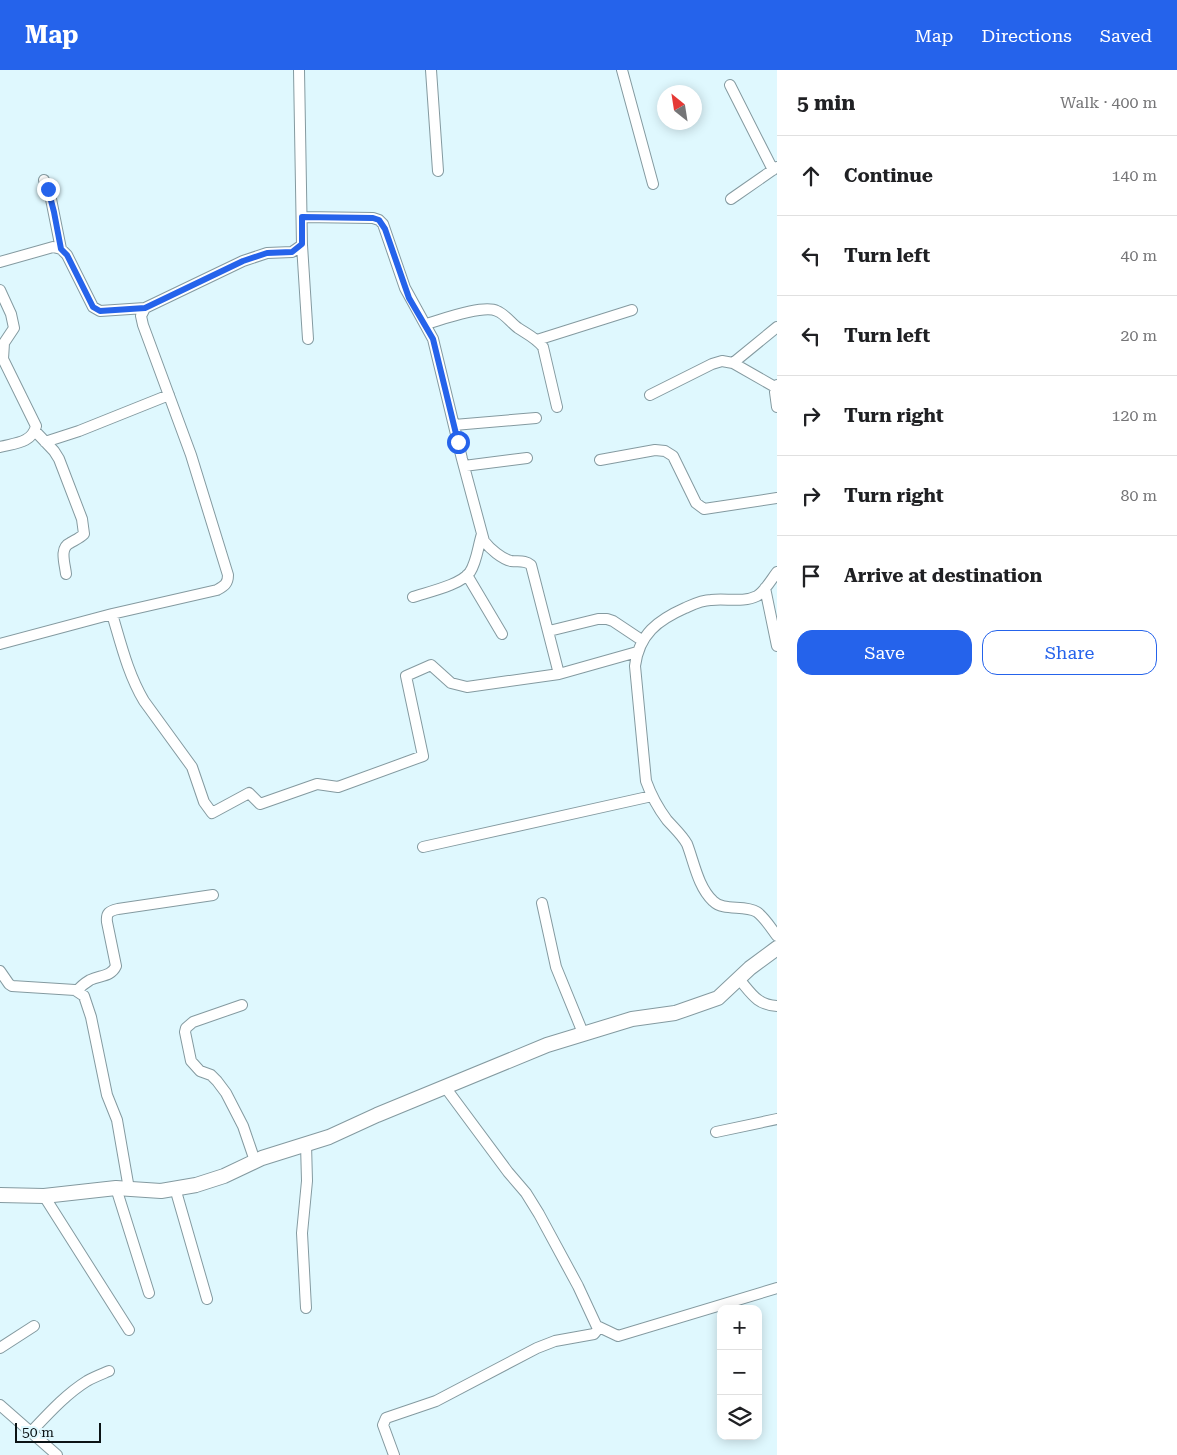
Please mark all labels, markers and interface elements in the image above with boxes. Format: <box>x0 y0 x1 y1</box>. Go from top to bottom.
text: Map <box>25 21 79 49</box>
text: Map <box>915 25 953 46</box>
text: Directions <box>981 25 1072 46</box>
text: Saved <box>1100 25 1152 46</box>
north arrow <box>657 85 702 130</box>
text: 5 min <box>797 91 855 115</box>
text: Walk · 400 m <box>1060 93 1157 112</box>
icon: ahead <box>797 162 825 190</box>
text: Continue <box>844 164 933 187</box>
text: 140 m <box>1111 166 1157 185</box>
route end <box>37 178 60 201</box>
icon: left <box>797 242 825 270</box>
text: Turn left <box>844 244 930 267</box>
text: 40 m <box>1120 246 1157 265</box>
icon: left <box>797 322 825 350</box>
text: Turn left <box>844 324 930 347</box>
text: 20 m <box>1120 326 1157 345</box>
icon: right <box>797 402 825 430</box>
text: Turn right <box>844 404 944 427</box>
text: 120 m <box>1111 406 1157 425</box>
route start <box>447 431 470 454</box>
icon: right <box>797 482 825 510</box>
text: Turn right <box>844 484 944 507</box>
text: 80 m <box>1120 486 1157 505</box>
icon: arrive <box>797 562 825 590</box>
text: Arrive at destination <box>844 564 1042 587</box>
button: Save <box>797 630 972 675</box>
button: Share <box>982 630 1157 675</box>
map controls <box>717 1305 762 1440</box>
button: + <box>717 1305 762 1350</box>
button: − <box>717 1350 762 1395</box>
button: layers <box>717 1395 762 1440</box>
scale bar <box>15 1420 101 1443</box>
text: 50 m <box>22 1424 54 1440</box>

